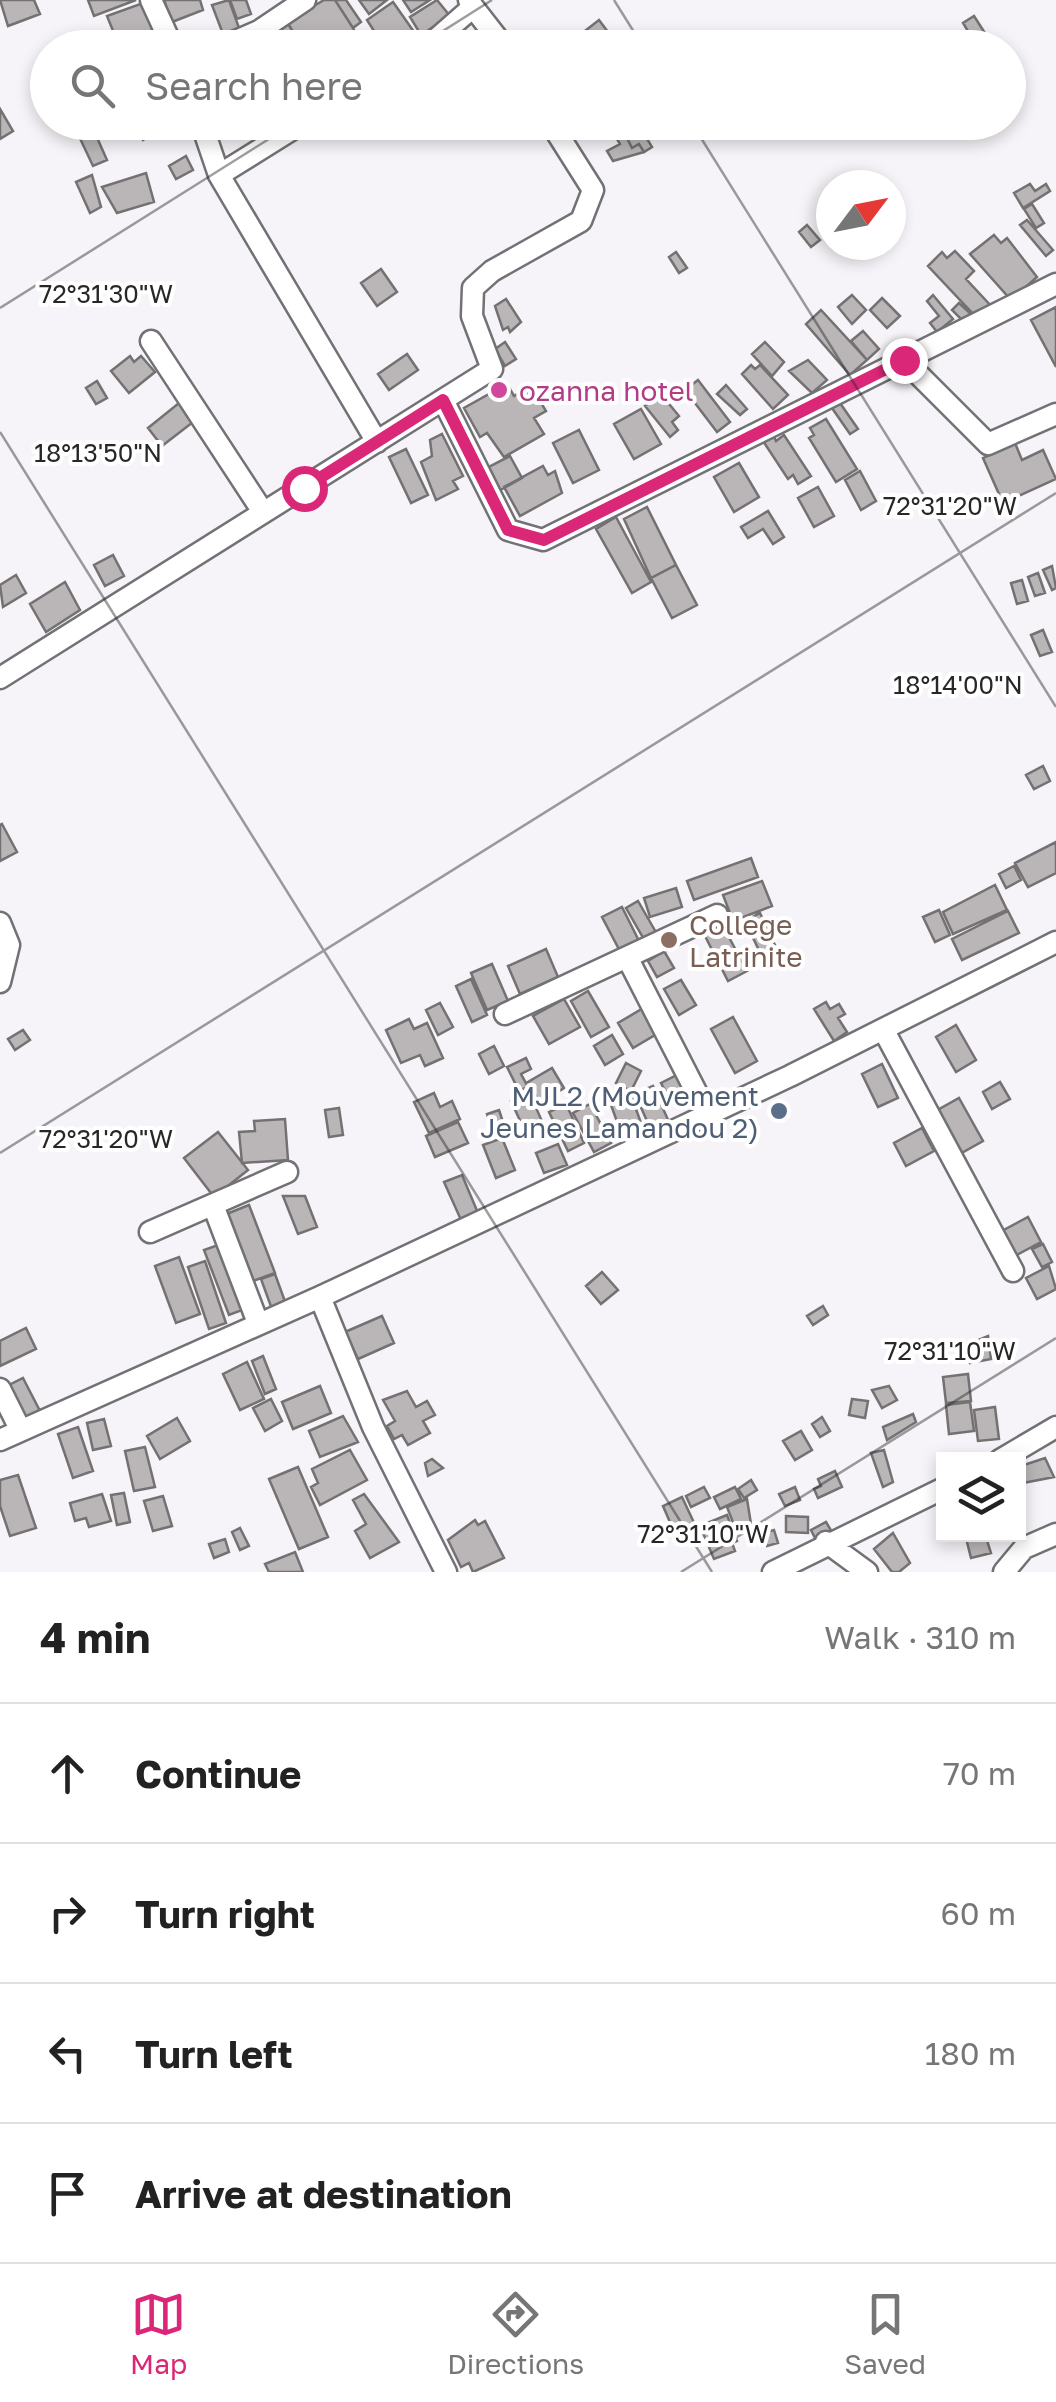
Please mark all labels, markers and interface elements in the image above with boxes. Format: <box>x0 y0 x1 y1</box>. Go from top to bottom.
search box <box>30 30 1026 140</box>
icon: search <box>65 58 120 113</box>
text: Search here <box>145 63 363 108</box>
north arrow <box>816 170 906 260</box>
text: 72°31'30"W <box>39 278 173 309</box>
route end <box>882 338 928 384</box>
place label: ozanna hotel <box>519 374 694 407</box>
marker: ozanna hotel <box>488 379 510 401</box>
text: 18°13'50"N <box>34 437 162 468</box>
route start <box>282 466 328 512</box>
text: 72°31'20"W <box>883 490 1017 521</box>
text: 18°14'00"N <box>893 669 1023 700</box>
place label: College Latrinite <box>689 908 803 973</box>
marker: College Latrinite <box>658 929 680 951</box>
place label: MJL2 (Mouvement Jeunes Lamandou 2) <box>480 1079 759 1144</box>
marker: MJL2 (Mouvement Jeunes Lamandou 2) <box>768 1100 790 1122</box>
text: 72°31'20"W <box>39 1123 173 1154</box>
text: 72°31'10"W <box>884 1335 1016 1366</box>
map controls <box>936 1452 1026 1542</box>
button: layers <box>936 1452 1026 1542</box>
text: 72°31'10"W <box>637 1518 769 1549</box>
text: 4 min <box>40 1612 150 1662</box>
text: Walk · 310 m <box>824 1618 1016 1656</box>
icon: ahead <box>40 1746 95 1801</box>
text: Continue <box>135 1751 301 1796</box>
text: 70 m <box>943 1754 1016 1792</box>
icon: right <box>40 1886 95 1941</box>
text: Turn right <box>135 1891 315 1936</box>
text: 60 m <box>940 1894 1016 1932</box>
icon: left <box>40 2026 95 2081</box>
text: Turn left <box>135 2031 293 2076</box>
text: 180 m <box>925 2034 1016 2072</box>
icon: arrive <box>40 2166 95 2221</box>
text: Arrive at destination <box>135 2171 512 2216</box>
tab: Map <box>130 2287 187 2380</box>
tab: Directions <box>447 2287 584 2380</box>
tab: Saved <box>844 2287 926 2380</box>

